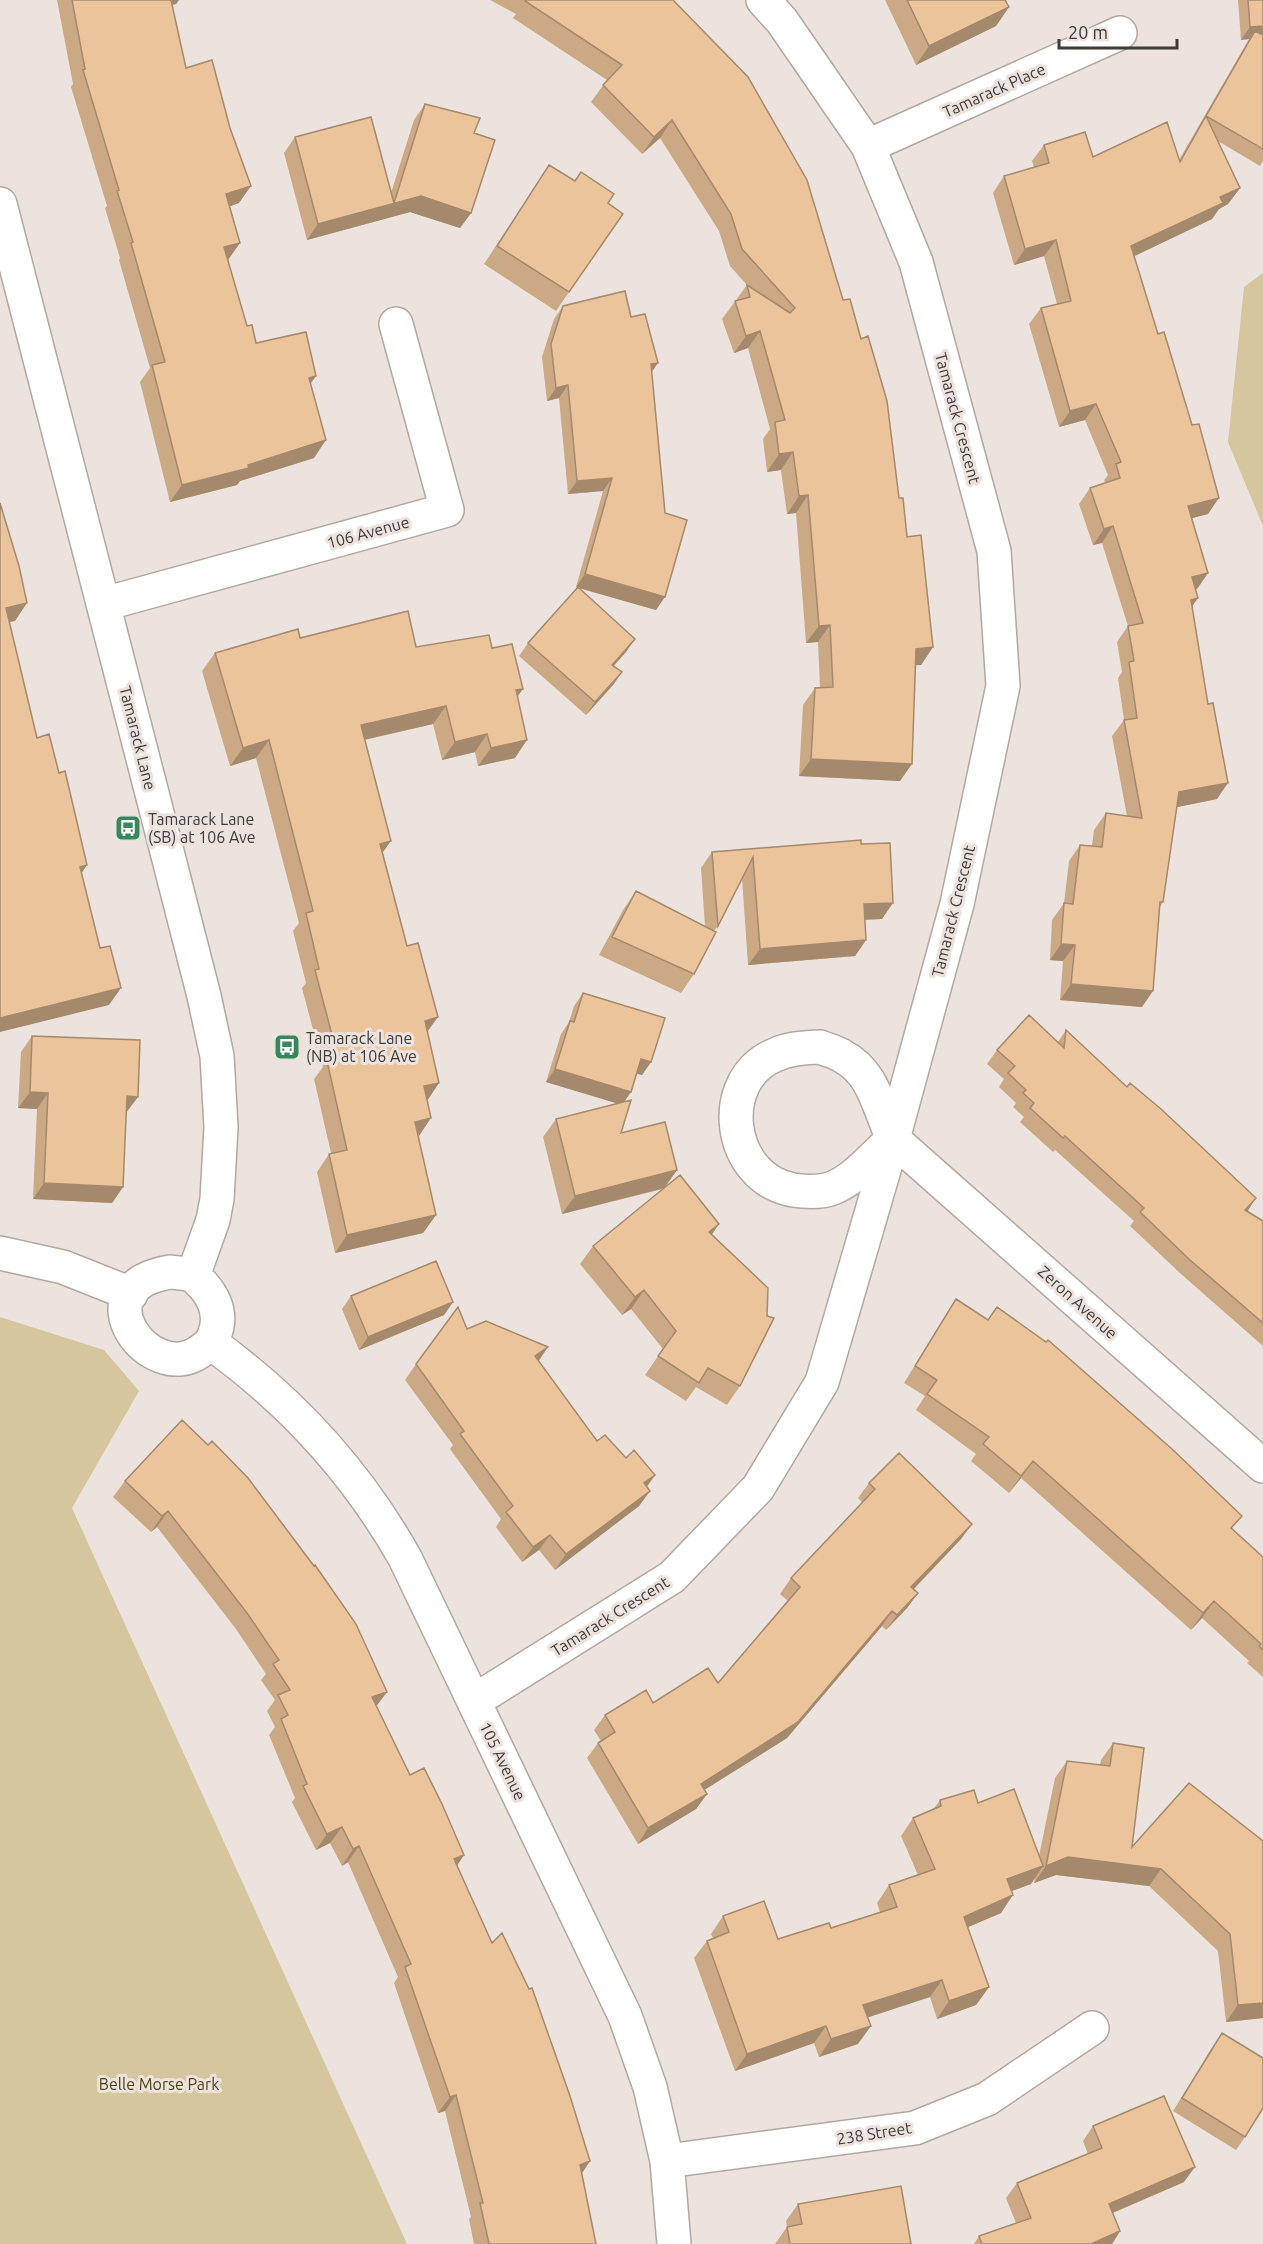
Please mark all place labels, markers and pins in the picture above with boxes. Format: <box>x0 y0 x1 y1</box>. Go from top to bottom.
place label: Tamarack Lane (SB) at 106 Ave <box>148 810 256 847</box>
bus stop icon: Tamarack Lane (SB) at 106 Ave <box>113 813 143 843</box>
place label: Tamarack Lane (NB) at 106 Ave <box>306 1029 417 1066</box>
bus stop icon: Tamarack Lane (NB) at 106 Ave <box>272 1032 302 1062</box>

